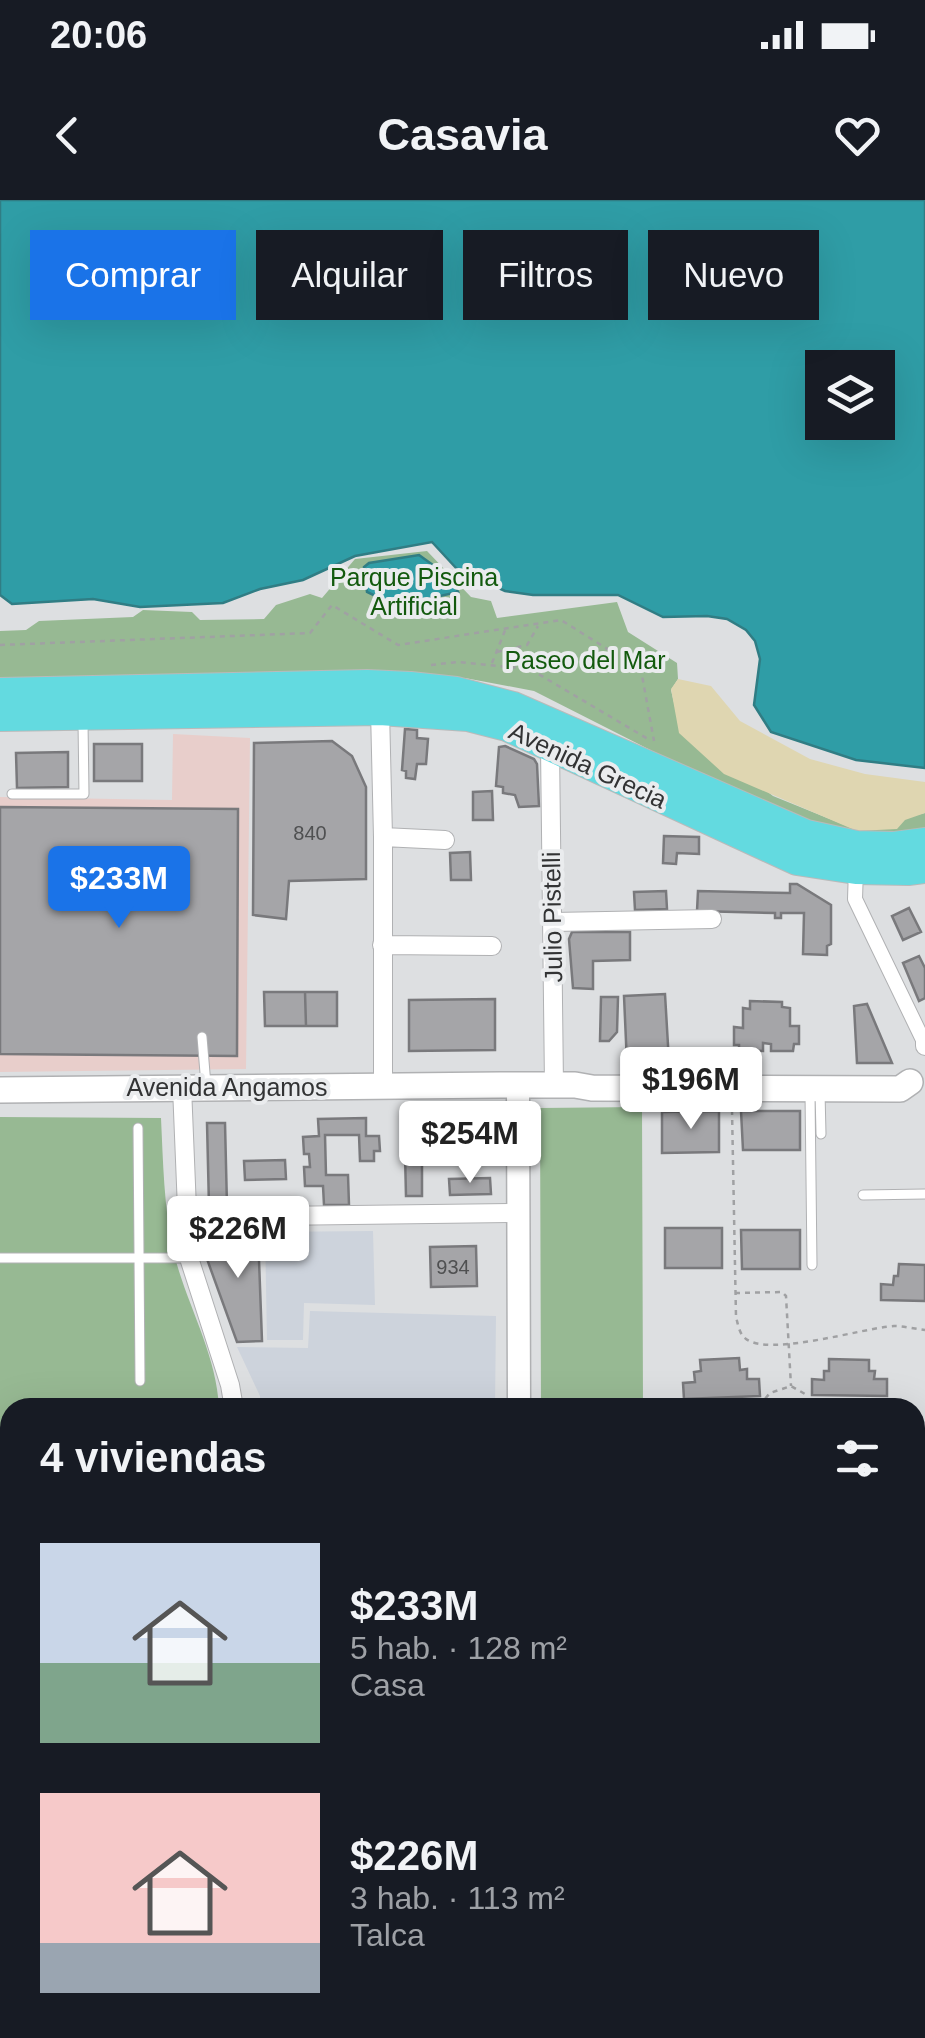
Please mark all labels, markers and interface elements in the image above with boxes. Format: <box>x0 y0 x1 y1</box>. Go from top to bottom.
text: 20:06 <box>50 14 147 56</box>
icon: back <box>40 108 95 163</box>
icon: heart <box>830 108 885 163</box>
text: Casavia <box>377 109 548 160</box>
chip: Comprar <box>30 230 236 320</box>
chip: Alquilar <box>256 230 443 320</box>
chip: Filtros <box>463 230 628 320</box>
chip: Nuevo <box>648 230 819 320</box>
map controls <box>805 350 895 440</box>
button: layers <box>805 350 895 440</box>
park label: Parque Piscina Artificial <box>330 563 498 620</box>
park label: Paseo del Mar <box>504 646 666 674</box>
street label: Avenida Grecia <box>505 716 671 814</box>
house number: 840 <box>293 822 327 844</box>
pin: $233M <box>49 846 189 931</box>
street label: Julio Pistelli <box>537 851 567 983</box>
text: $233M <box>70 860 168 896</box>
pin: $196M <box>621 1047 761 1132</box>
text: $196M <box>642 1061 740 1097</box>
street label: Avenida Angamos <box>126 1073 328 1101</box>
pin: $254M <box>400 1101 540 1186</box>
text: $254M <box>421 1115 519 1151</box>
pin: $226M <box>168 1196 308 1281</box>
text: $226M <box>189 1210 287 1246</box>
house number: 934 <box>436 1256 470 1278</box>
icon: filters <box>830 1431 885 1486</box>
text: 4 viviendas <box>40 1434 266 1481</box>
text: $233M <box>350 1582 478 1629</box>
icon: home <box>120 1583 240 1703</box>
text: 5 hab. · 128 m² <box>350 1630 567 1666</box>
text: Casa <box>350 1667 425 1703</box>
text: $226M <box>350 1832 478 1879</box>
icon: home <box>120 1833 240 1953</box>
text: 3 hab. · 113 m² <box>350 1880 565 1916</box>
text: Talca <box>350 1917 425 1953</box>

